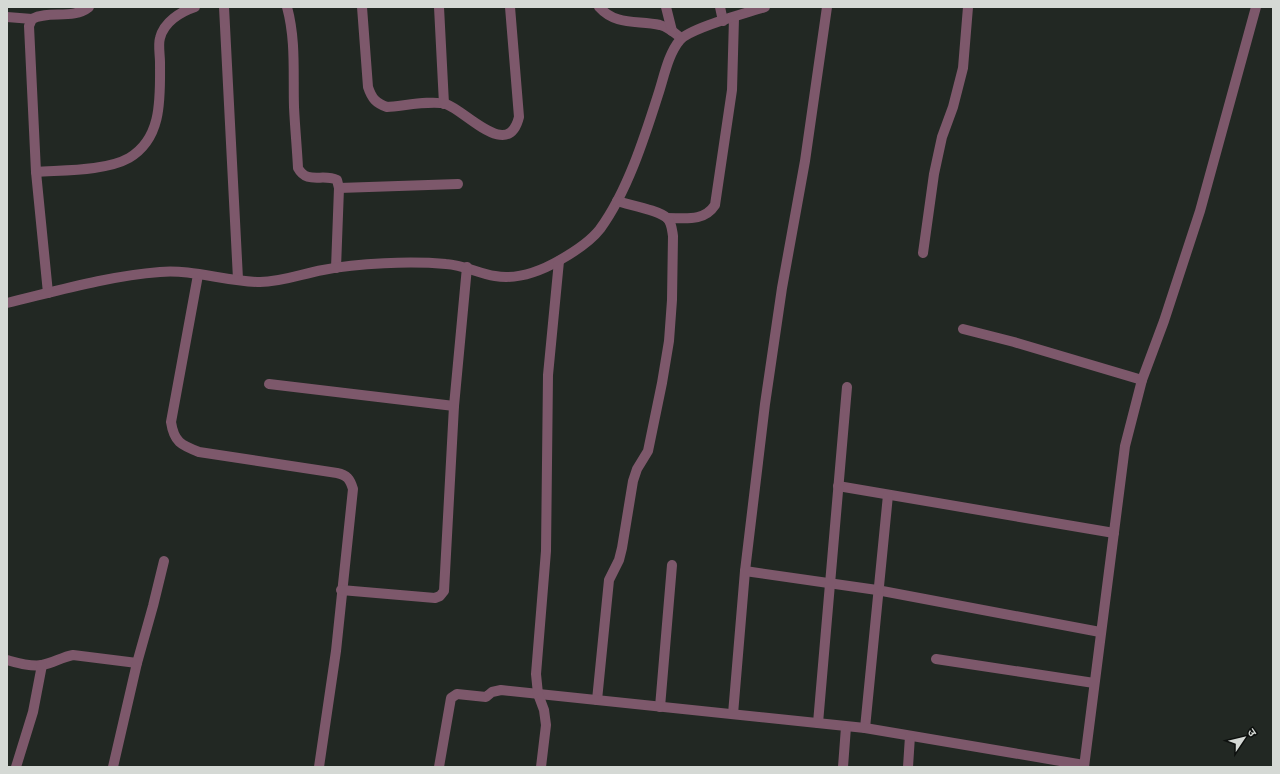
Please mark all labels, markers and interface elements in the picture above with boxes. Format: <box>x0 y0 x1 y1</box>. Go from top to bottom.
north arrow <box>1224 718 1264 758</box>
text: उ <box>1245 726 1259 739</box>

